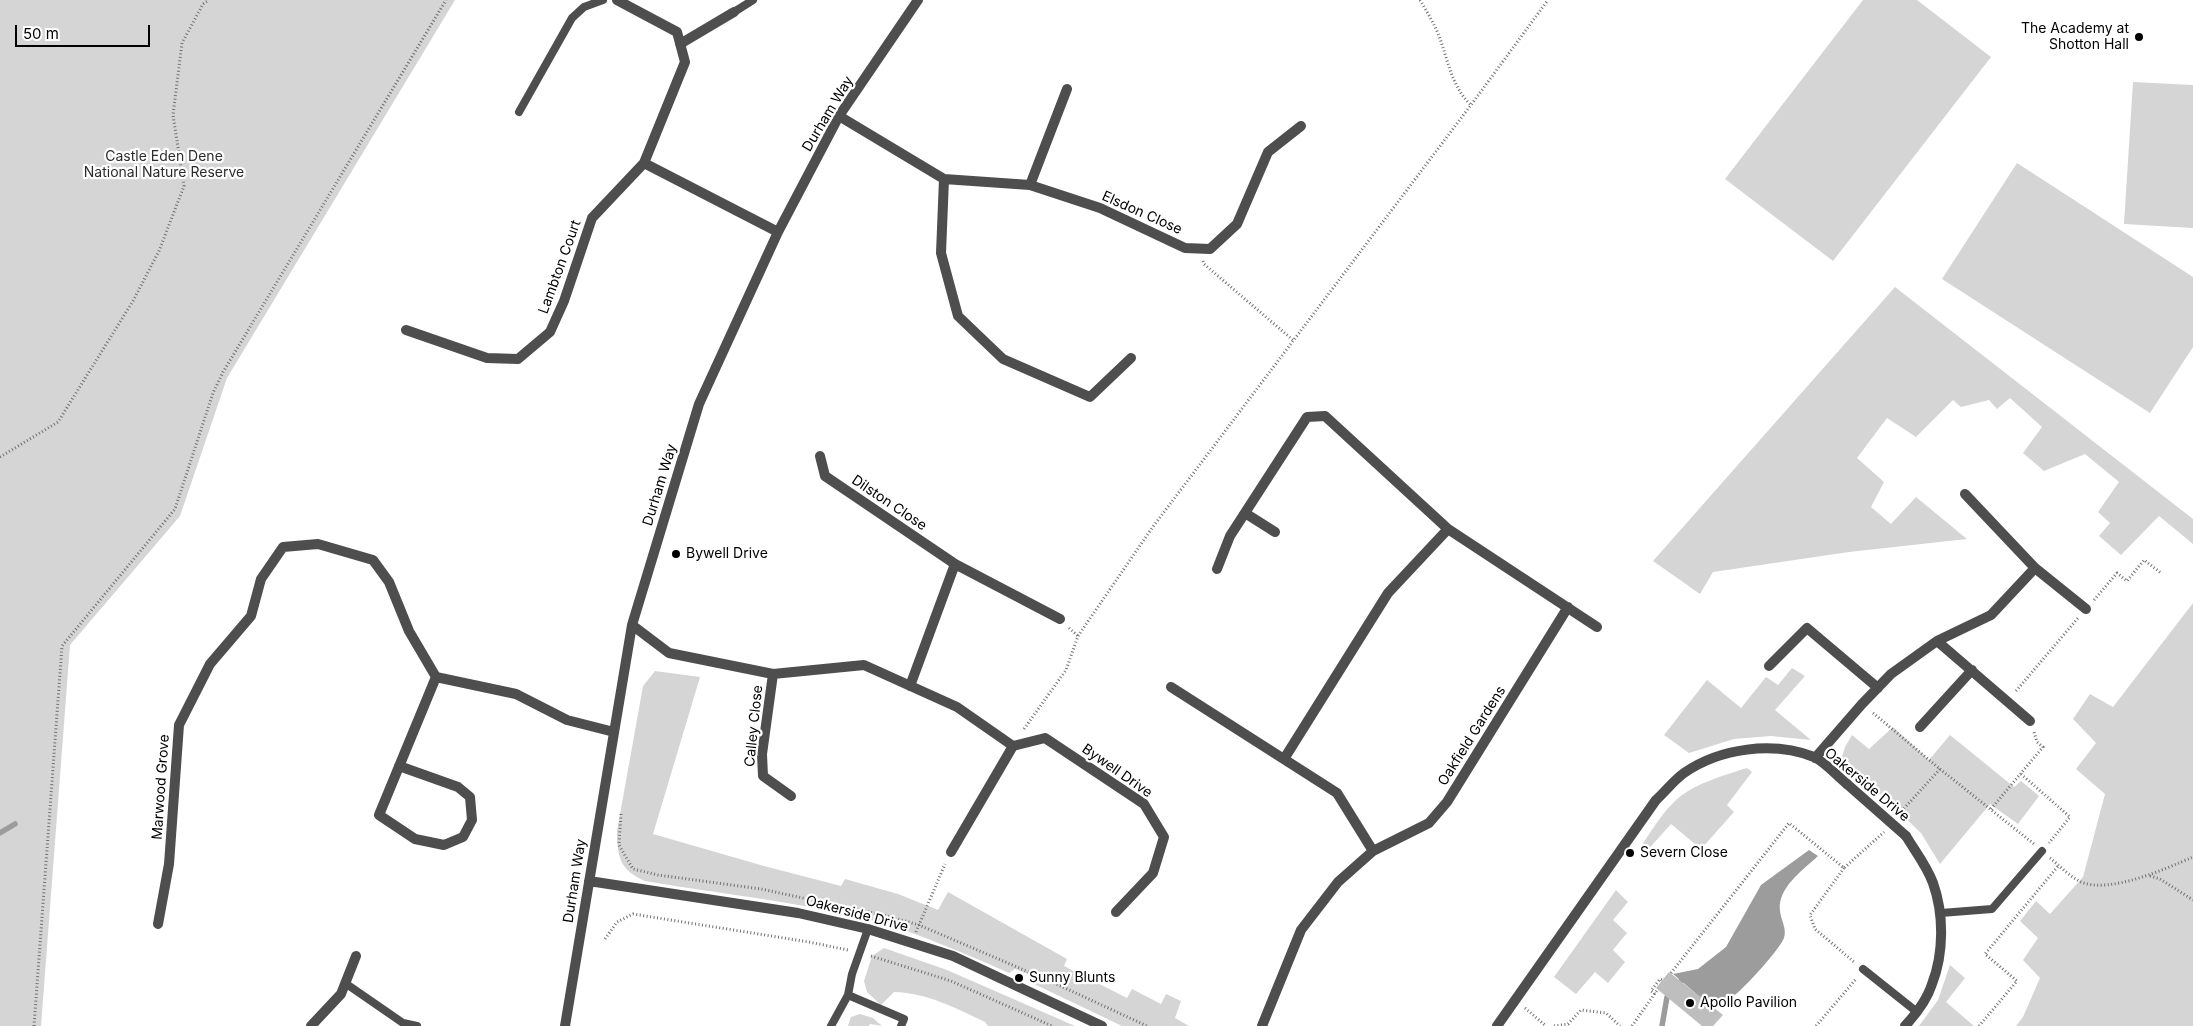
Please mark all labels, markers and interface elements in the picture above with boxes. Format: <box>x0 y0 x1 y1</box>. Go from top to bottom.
scale bar <box>18 15 152 47</box>
place label: The Academy at Shotton Hall <box>2021 21 2129 54</box>
text: 50 m <box>23 24 59 43</box>
marker: The Academy at Shotton Hall <box>2133 31 2145 43</box>
street label: Durham Way <box>799 73 857 155</box>
park label: Castle Eden Dene National Nature Reserve <box>84 149 244 182</box>
street label: Elsdon Close <box>1099 188 1185 238</box>
street label: Lambton Court <box>535 218 585 316</box>
street label: Durham Way <box>640 442 680 528</box>
street label: Dilston Close <box>848 472 930 534</box>
place label: Bywell Drive <box>686 546 768 562</box>
marker: Bywell Drive <box>670 548 682 560</box>
street label: Oakfield Gardens <box>1435 683 1509 789</box>
street label: Calley Close <box>741 684 767 768</box>
street label: Marwood Grove <box>149 734 173 840</box>
street label: Bywell Drive <box>1079 741 1155 801</box>
street label: Oakerside Drive <box>1821 745 1913 825</box>
street label: Durham Way <box>560 838 590 924</box>
place label: Severn Close <box>1640 845 1728 861</box>
marker: Severn Close <box>1624 847 1636 859</box>
street label: Oakerside Drive <box>804 892 910 936</box>
place label: Sunny Blunts <box>1029 970 1115 986</box>
marker: Sunny Blunts <box>1013 972 1025 984</box>
place label: Apollo Pavilion <box>1700 995 1797 1011</box>
marker: Apollo Pavilion <box>1684 997 1696 1009</box>

